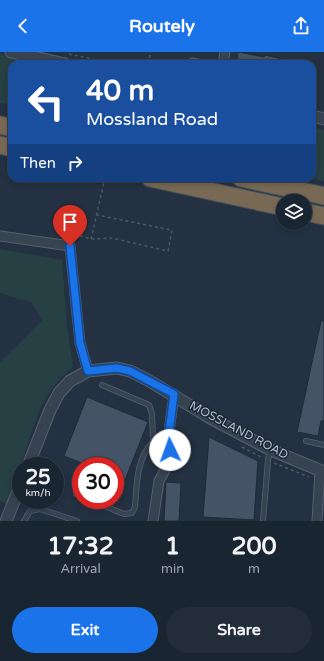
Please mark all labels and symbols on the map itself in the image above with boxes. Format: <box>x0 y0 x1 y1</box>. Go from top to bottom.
pin <box>53 205 87 246</box>
street label: MOSSLAND ROAD <box>187 398 291 462</box>
position arrow <box>149 429 191 471</box>
speed limit sign: 30 <box>72 457 124 509</box>

